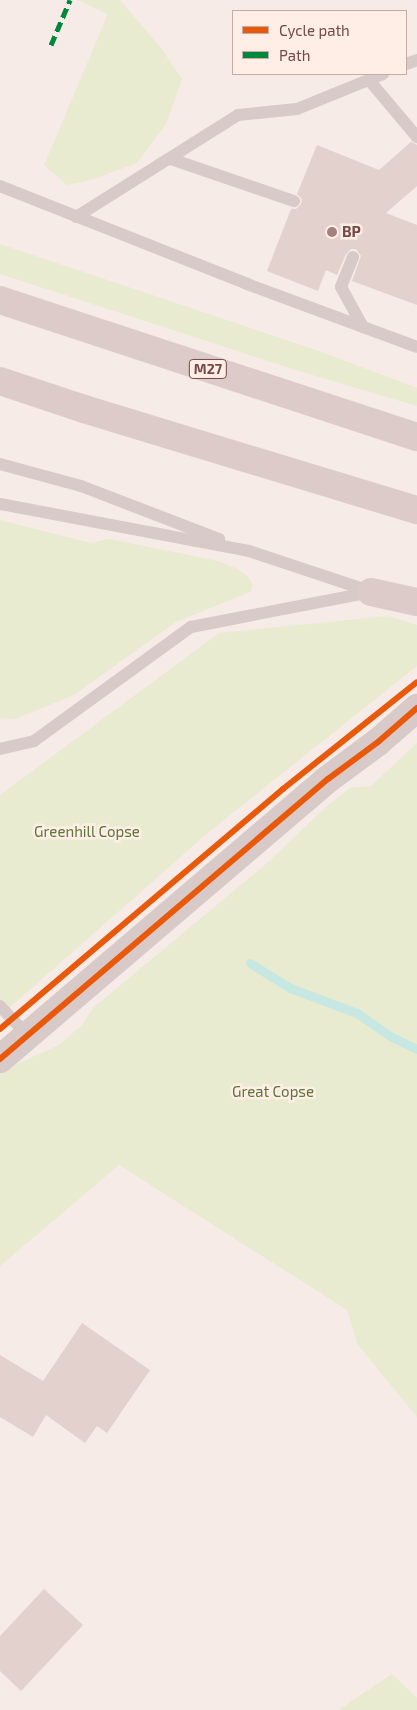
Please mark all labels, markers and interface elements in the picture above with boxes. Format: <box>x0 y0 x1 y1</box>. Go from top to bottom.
legend <box>232 10 407 75</box>
text: Cycle path <box>279 21 350 39</box>
text: Path <box>279 46 310 64</box>
place label: BP <box>342 223 361 241</box>
marker: BP <box>326 226 338 238</box>
road number: M27 <box>188 358 228 380</box>
park label: Greenhill Copse <box>34 823 140 841</box>
park label: Great Copse <box>232 1083 314 1101</box>

